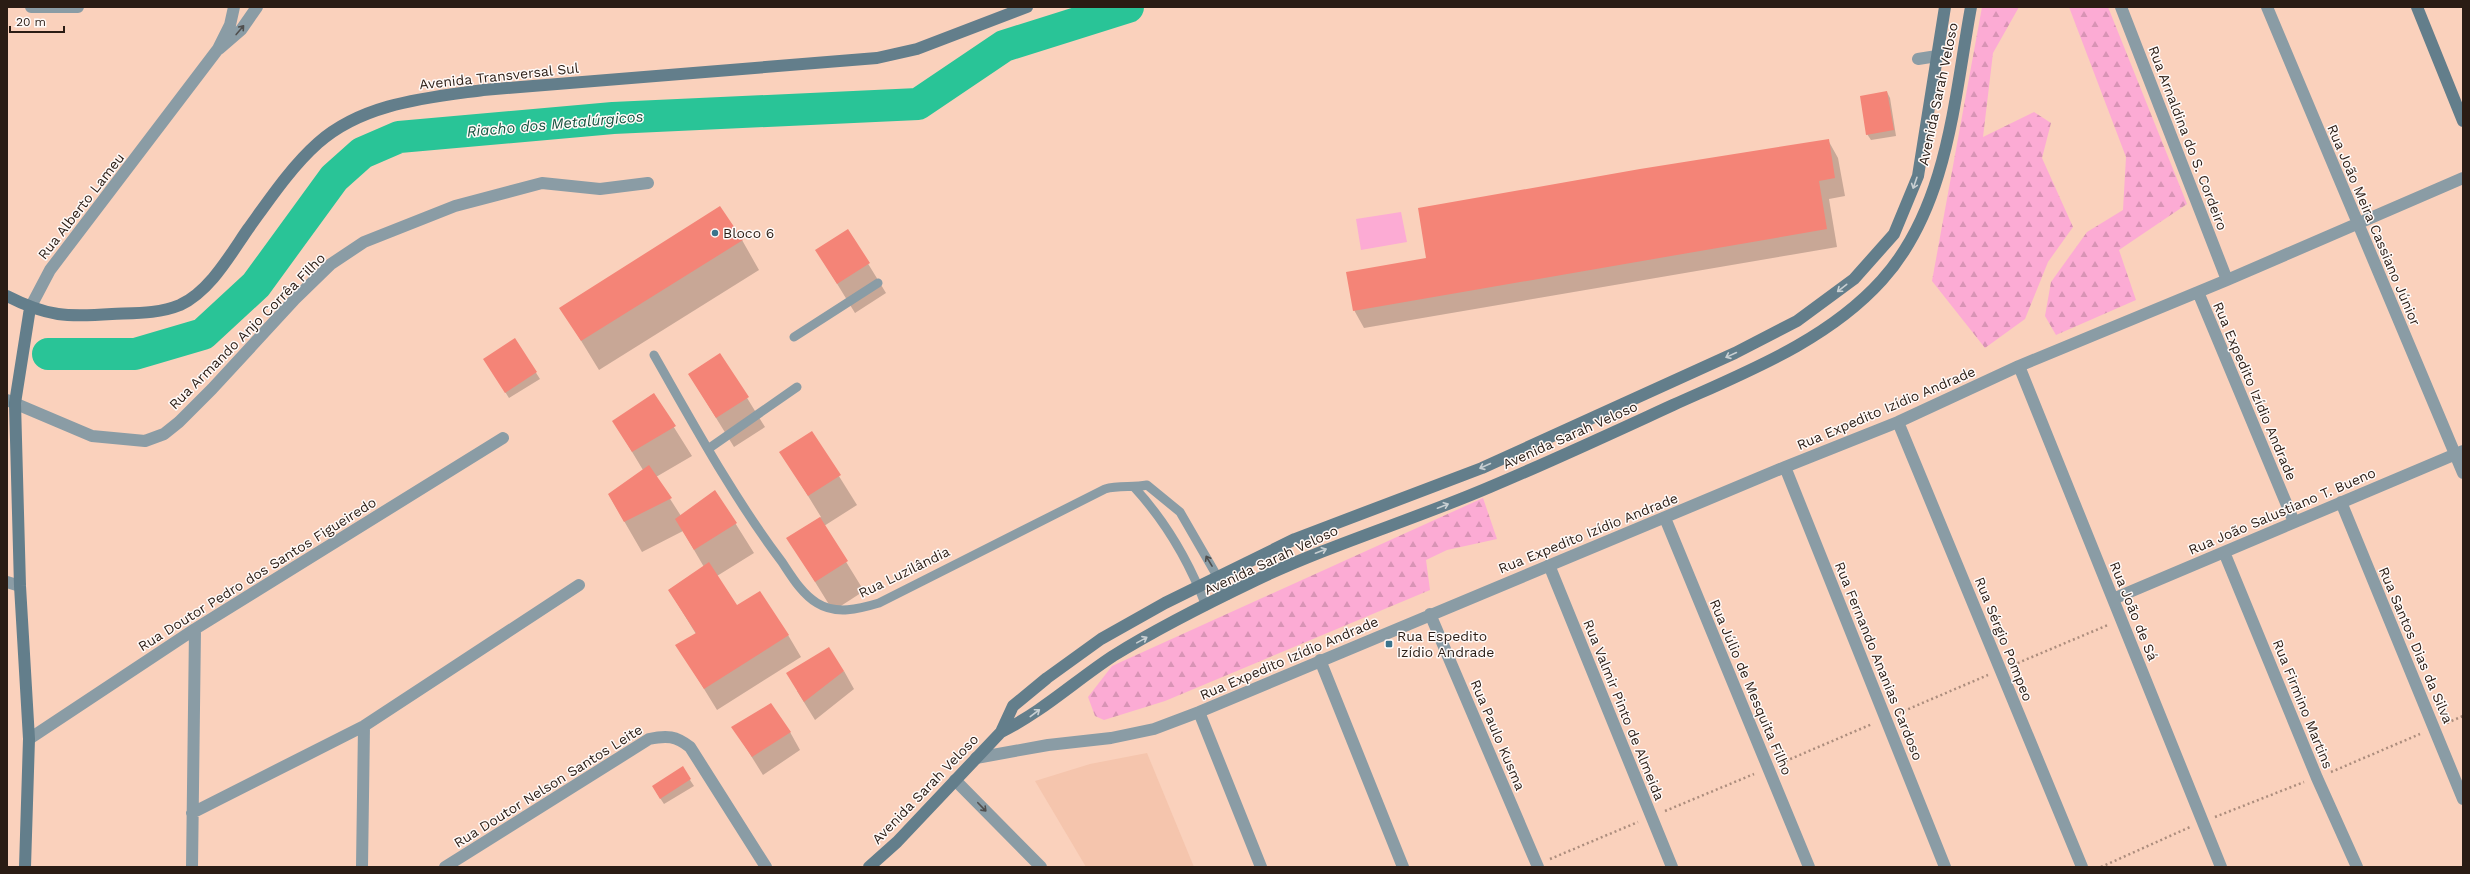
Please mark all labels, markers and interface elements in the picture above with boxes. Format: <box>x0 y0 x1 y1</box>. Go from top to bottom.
scale bar <box>10 8 64 34</box>
text: 20 m <box>16 15 46 29</box>
street label: Avenida Sarah Veloso <box>1915 21 1961 167</box>
one-way arrow <box>235 25 244 36</box>
street label: Rua Arnaldina do S. Cordeiro <box>2145 43 2231 233</box>
street label: Avenida Transversal Sul <box>418 60 580 92</box>
water label: Riacho dos Metalúrgicos <box>466 107 644 141</box>
street label: Rua João Meira Cassiano Júnior <box>2324 122 2424 328</box>
street label: Rua Alberto Lameu <box>34 150 128 262</box>
one-way arrow <box>1911 177 1919 189</box>
place label: Bloco 6 <box>723 225 774 241</box>
marker: Bloco 6 <box>710 228 720 238</box>
street label: Rua Armando Anjo Corrêa Filho <box>166 250 328 412</box>
one-way arrow <box>1837 284 1848 292</box>
street label: Rua Expedito Izídio Andrade <box>2210 299 2300 483</box>
one-way arrow <box>1726 352 1738 359</box>
street label: Rua Expedito Izídio Andrade <box>1794 363 1978 453</box>
street label: Avenida Sarah Veloso <box>1500 398 1640 472</box>
one-way arrow <box>1480 463 1492 470</box>
street label: Rua João Salustiano T. Bueno <box>2186 464 2378 558</box>
street label: Rua Expedito Izídio Andrade <box>1496 490 1680 576</box>
street label: Rua Doutor Pedro dos Santos Figueiredo <box>135 494 379 654</box>
one-way arrow <box>1437 502 1449 509</box>
street label: Avenida Sarah Veloso <box>1202 522 1340 598</box>
street label: Rua Luzilândia <box>856 543 952 601</box>
one-way arrow <box>1315 547 1327 555</box>
one-way arrow <box>1204 555 1212 567</box>
street label: Rua Fernando Ananias Cardoso <box>1832 559 1926 763</box>
street label: Rua João de Sá <box>2107 559 2161 663</box>
street label: Rua Santos Dias da Silva <box>2376 564 2456 726</box>
street label: Rua Sérgio Pompeo <box>1972 575 2036 703</box>
street label: Rua Júlio de Mesquita Filho <box>1707 597 1795 777</box>
street label: Rua Expedito Izídio Andrade <box>1197 613 1381 703</box>
street label: Rua Valmir Pinto de Almeida <box>1580 617 1668 803</box>
place label: Rua Espedito Izídio Andrade <box>1397 628 1494 660</box>
one-way arrow <box>1136 636 1148 643</box>
street label: Rua Firmino Martins <box>2270 637 2336 771</box>
marker: Rua Espedito Izídio Andrade <box>1384 639 1394 649</box>
street label: Rua Paulo Kusma <box>1467 677 1529 793</box>
one-way arrow <box>1029 709 1040 718</box>
street label: Rua Doutor Nelson Santos Leite <box>451 721 645 851</box>
street label: Avenida Sarah Veloso <box>869 731 981 847</box>
one-way arrow <box>977 802 987 812</box>

